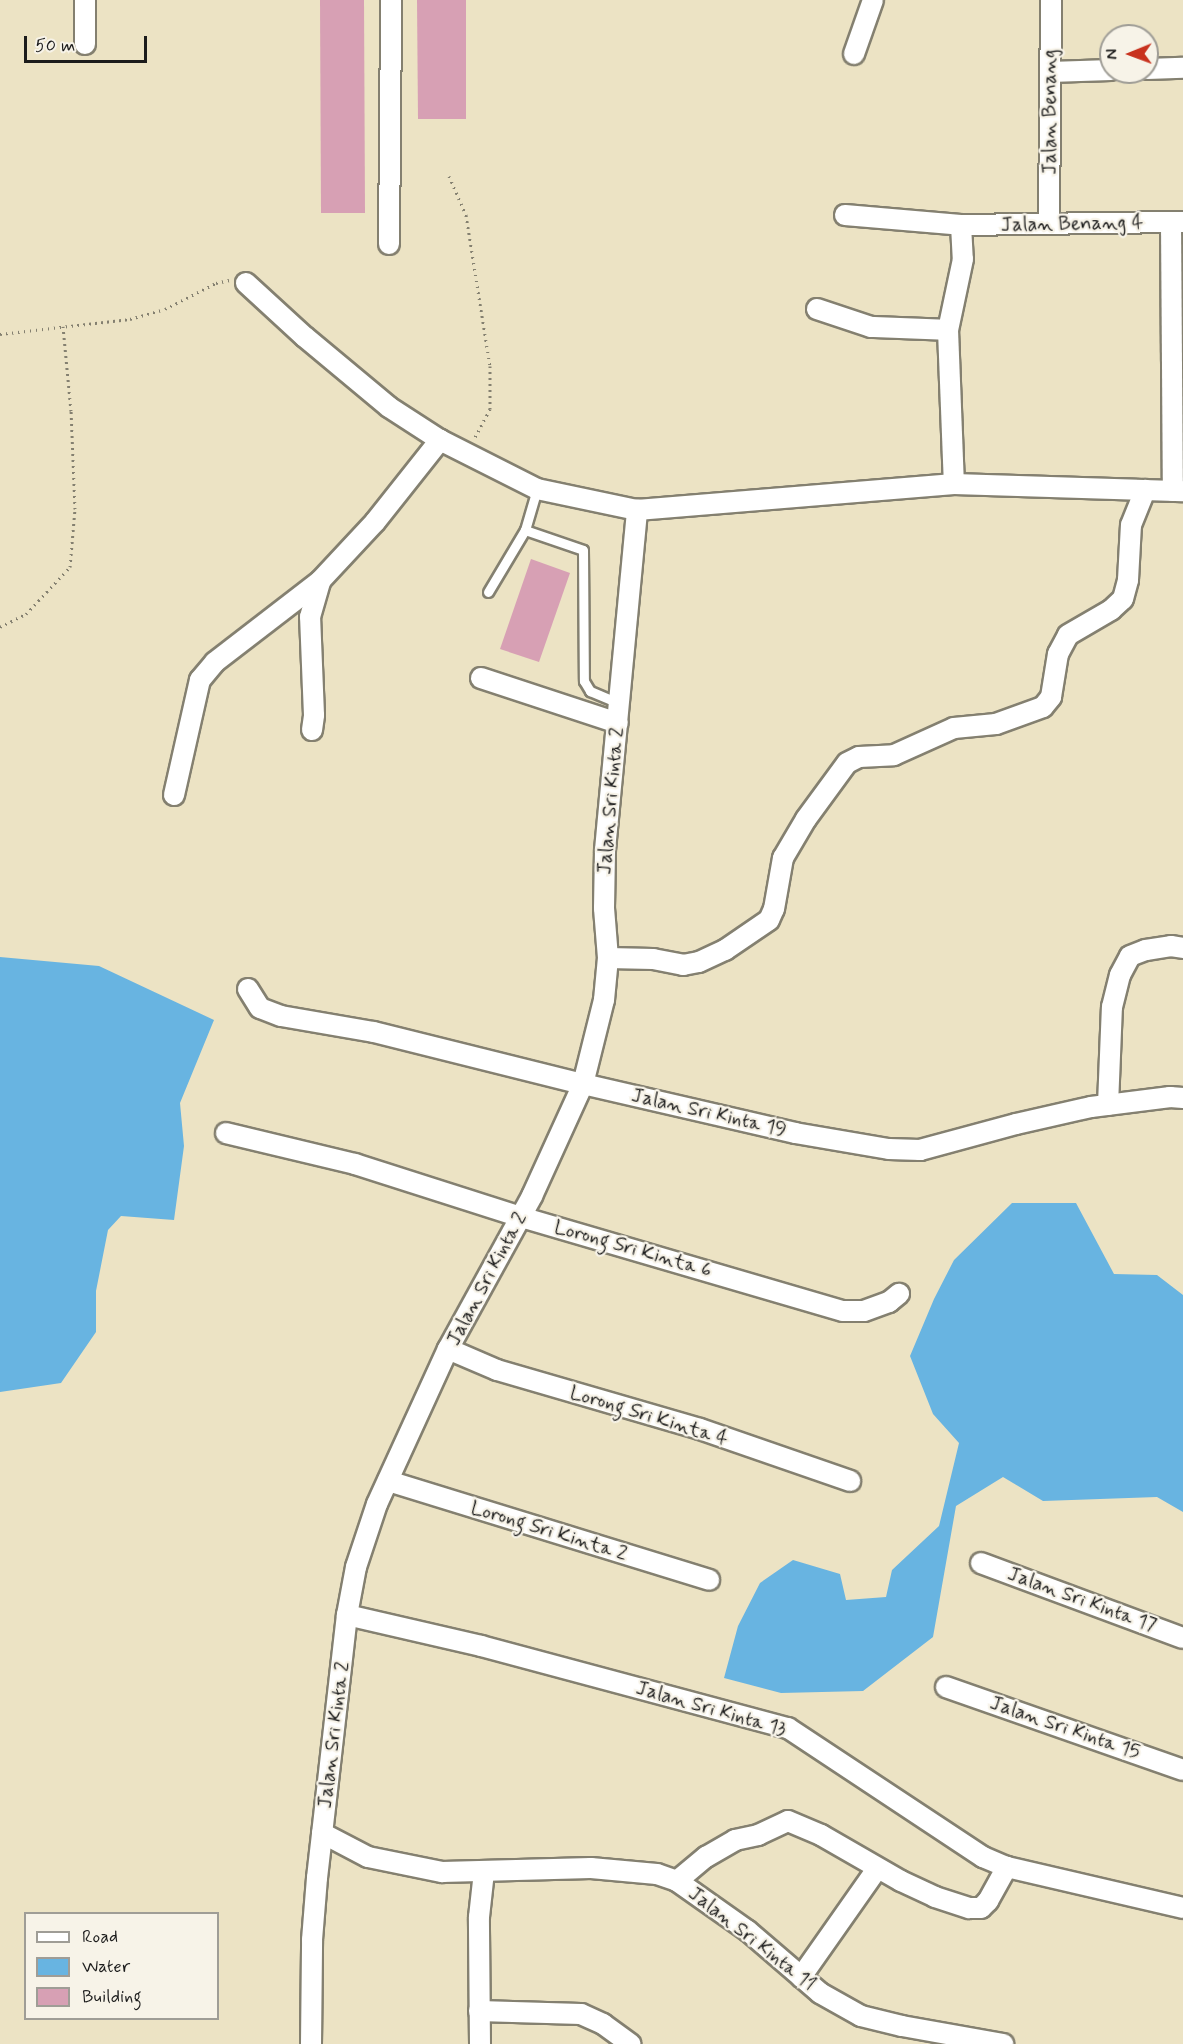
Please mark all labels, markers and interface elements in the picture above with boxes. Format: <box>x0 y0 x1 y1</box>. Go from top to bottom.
scale bar <box>27 24 150 62</box>
north arrow <box>1099 24 1159 84</box>
text: 50 m <box>35 34 75 58</box>
text: N <box>1102 49 1123 60</box>
street label: Jalan Benang <box>1038 50 1062 174</box>
street label: Jalan Benang 4 <box>1001 211 1143 237</box>
street label: Jalan Sri Kinta 2 <box>592 725 630 877</box>
street label: Jalan Sri Kinta 19 <box>628 1083 790 1143</box>
street label: Jalan Sri Kinta 2 <box>441 1207 533 1351</box>
street label: Lorong Sri Kinta 6 <box>555 1216 711 1282</box>
street label: Lorong Sri Kinta 4 <box>571 1382 727 1450</box>
street label: Lorong Sri Kinta 2 <box>472 1497 626 1565</box>
street label: Jalan Sri Kinta 17 <box>1003 1561 1161 1639</box>
street label: Jalan Sri Kinta 2 <box>313 1659 355 1811</box>
street label: Jalan Sri Kinta 13 <box>632 1676 790 1742</box>
street label: Jalan Sri Kinta 15 <box>985 1691 1145 1765</box>
street label: Jalan Sri Kinta 11 <box>682 1881 822 1997</box>
legend <box>24 1912 219 2020</box>
text: Road <box>82 1925 118 1949</box>
text: Water <box>82 1955 130 1979</box>
text: Building <box>82 1985 142 2009</box>

